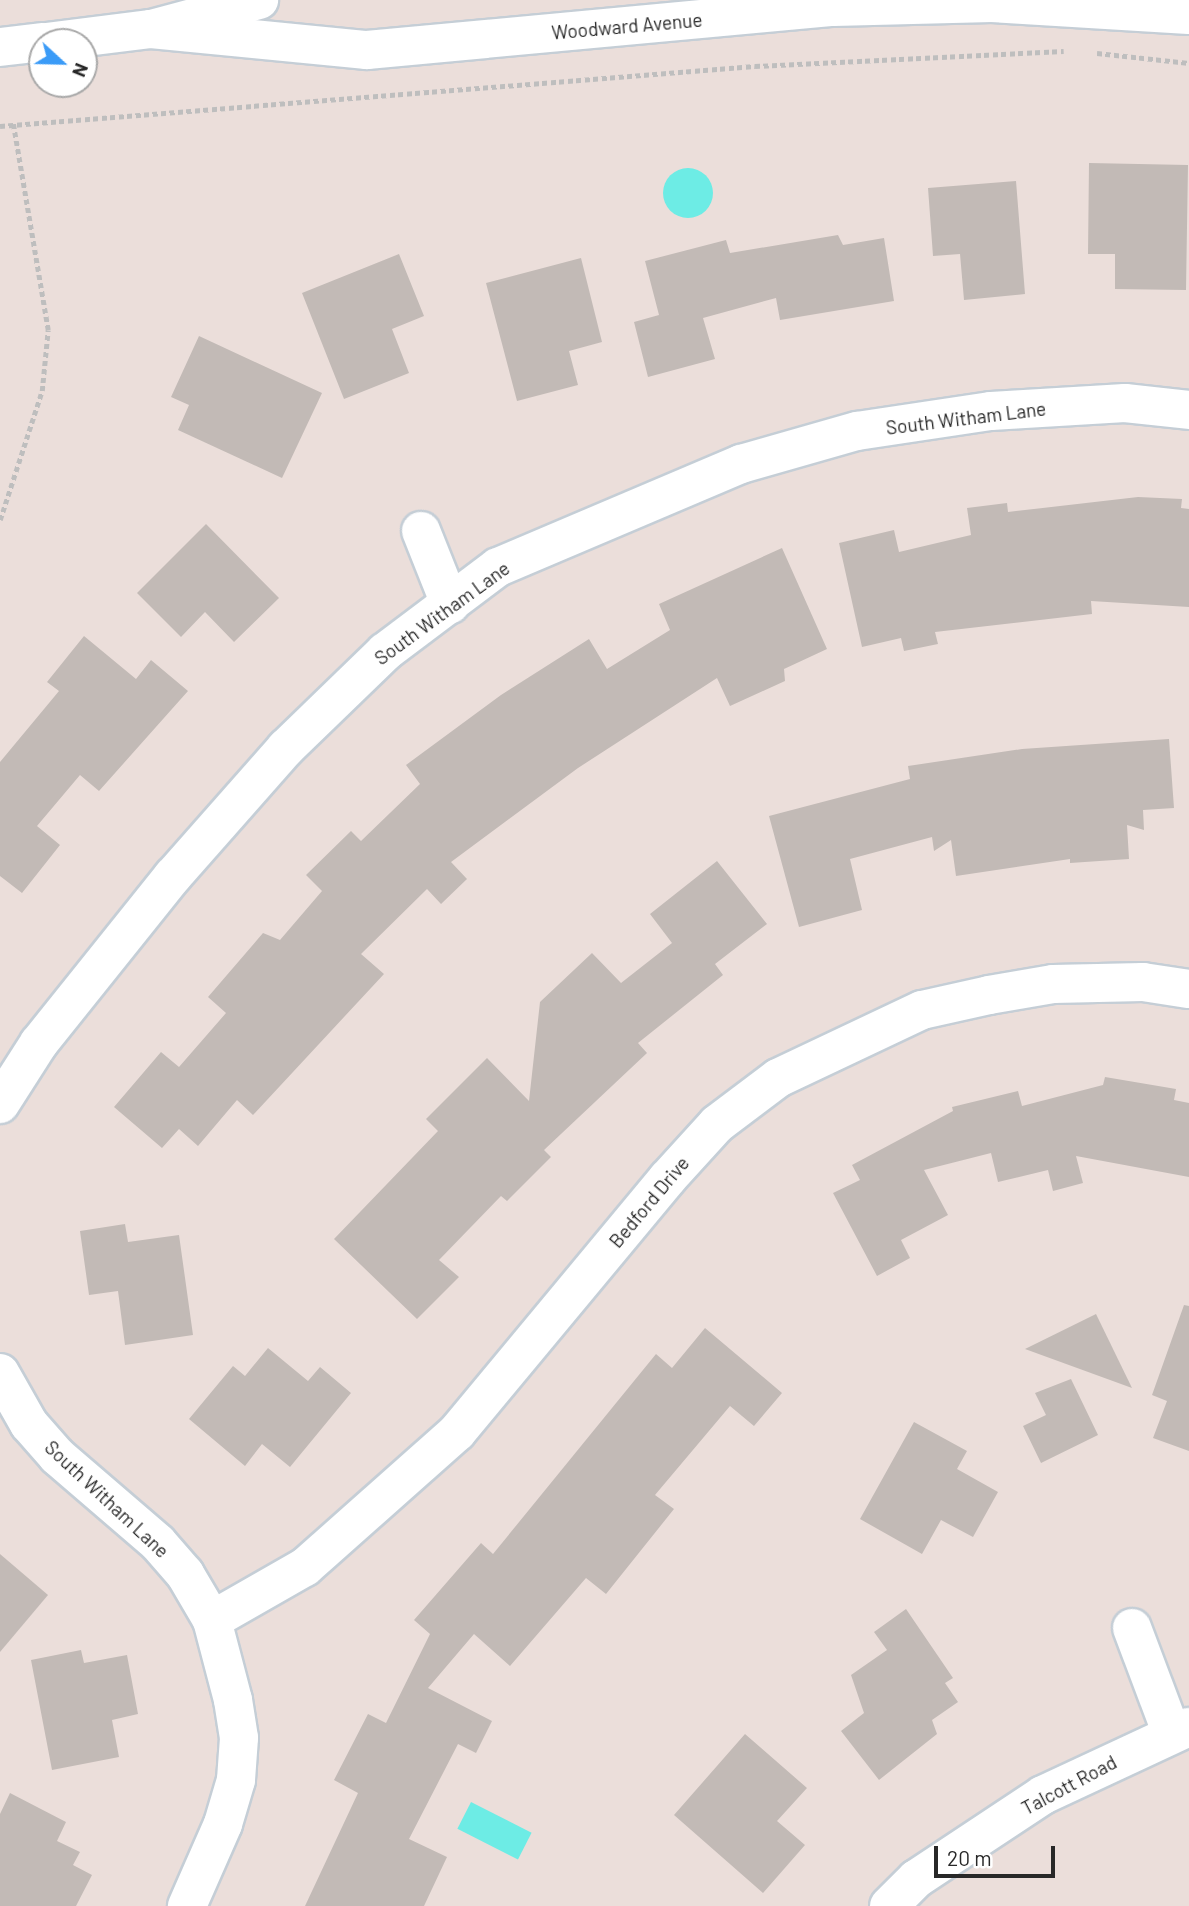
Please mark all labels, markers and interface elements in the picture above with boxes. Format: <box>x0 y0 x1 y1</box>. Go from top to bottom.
street label: Woodward Avenue <box>551 8 703 44</box>
north arrow <box>28 28 98 98</box>
text: N <box>68 60 94 80</box>
street label: South Witham Lane <box>885 397 1047 439</box>
street label: South Witham Lane <box>370 556 514 670</box>
street label: Bedford Drive <box>604 1152 694 1252</box>
street label: South Witham Lane <box>40 1436 174 1562</box>
street label: Talcott Road <box>1018 1750 1120 1820</box>
scale bar <box>937 1832 1058 1876</box>
text: 20 m <box>947 1845 992 1870</box>

